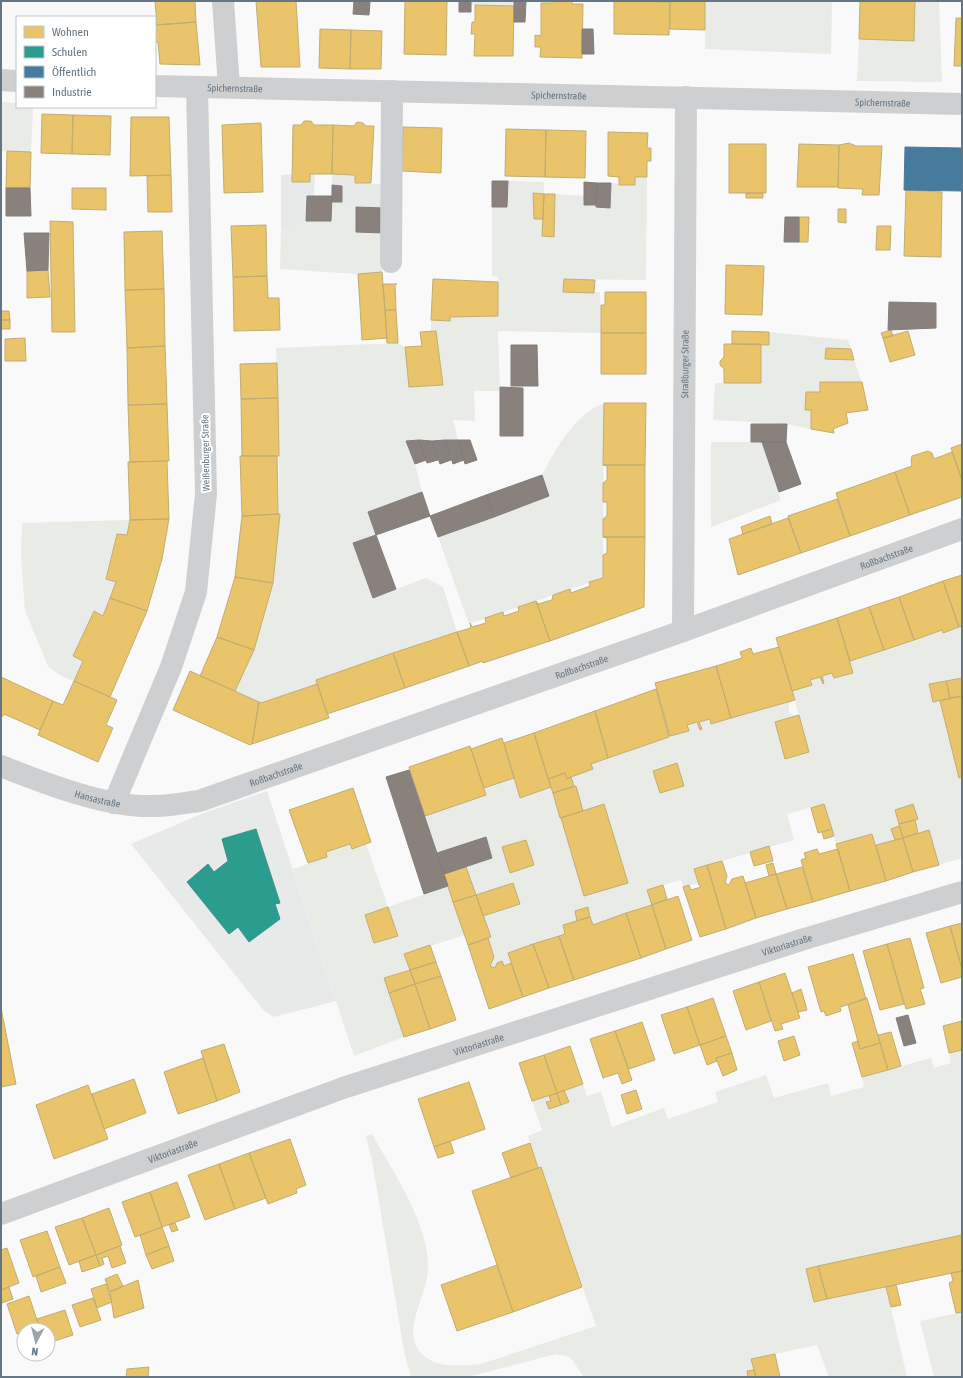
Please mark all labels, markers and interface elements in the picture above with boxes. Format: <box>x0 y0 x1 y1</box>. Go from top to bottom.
legend <box>16 16 156 108</box>
text: Wohnen <box>52 25 89 39</box>
text: Schulen <box>52 45 87 59</box>
text: Öffentlich <box>52 65 96 79</box>
street label: Spichernstraße <box>207 82 263 94</box>
text: Industrie <box>52 85 92 99</box>
street label: Spichernstraße <box>531 89 587 102</box>
street label: Spichernstraße <box>855 97 911 109</box>
street label: Straßburger Straße <box>679 329 691 398</box>
street label: Weißenburger Straße <box>199 414 212 491</box>
street label: Roßbachstraße <box>859 542 915 572</box>
street label: Roßbachstraße <box>554 653 610 681</box>
street label: Roßbachstraße <box>248 760 305 789</box>
street label: Hansastraße <box>73 788 122 810</box>
street label: Viktoriastraße <box>761 932 814 958</box>
street label: Viktoriastraße <box>452 1031 506 1058</box>
street label: Viktoriastraße <box>147 1137 200 1165</box>
north arrow <box>16 1322 56 1362</box>
text: N <box>31 1346 39 1358</box>

